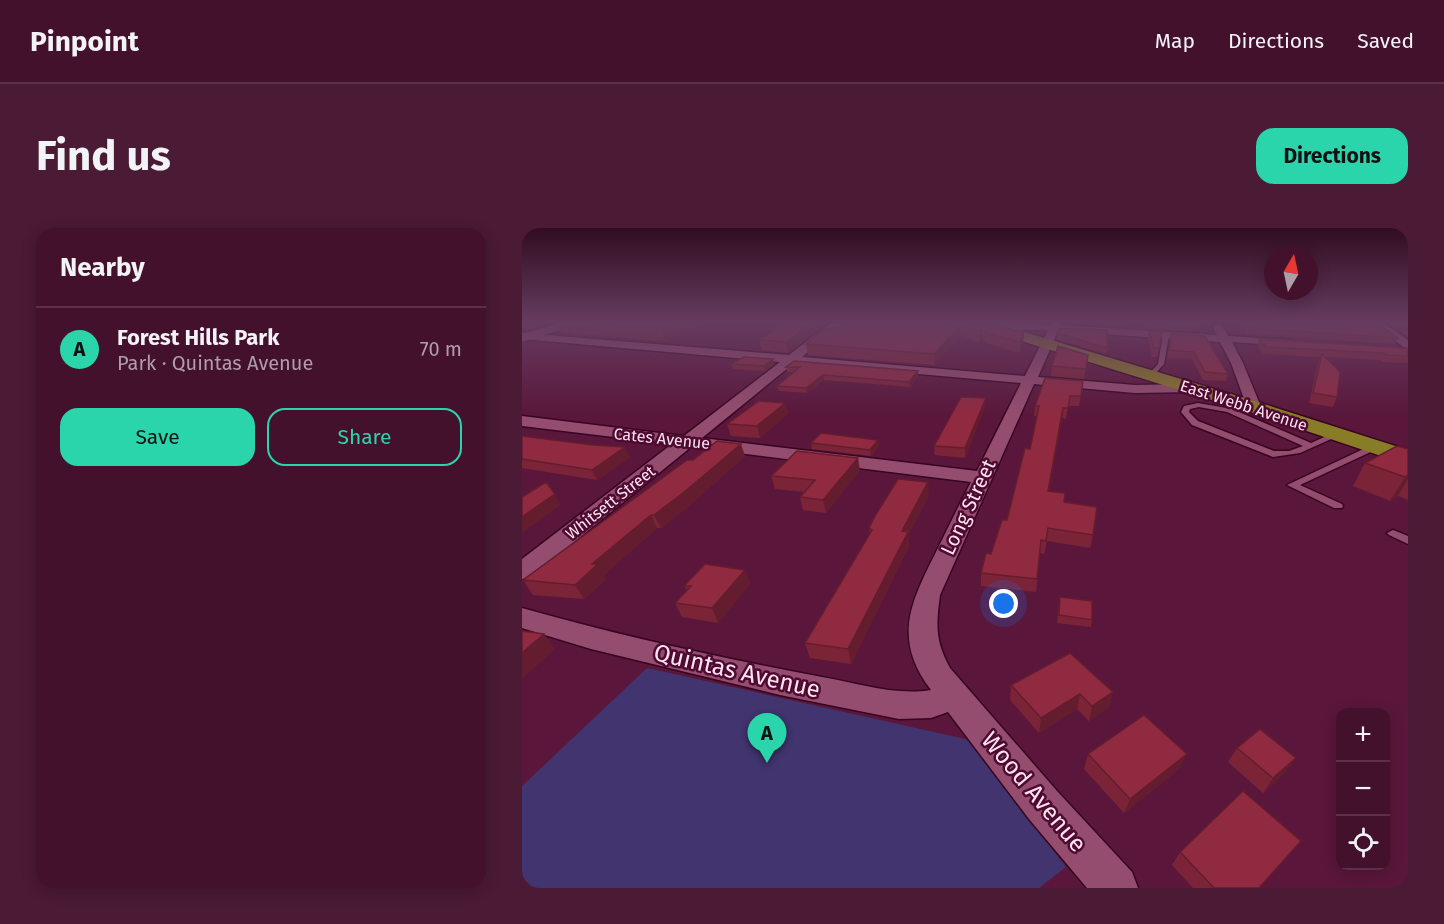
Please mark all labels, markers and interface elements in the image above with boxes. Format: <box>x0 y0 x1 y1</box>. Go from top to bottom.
text: Pinpoint <box>30 25 139 58</box>
text: Map <box>1155 28 1195 54</box>
text: Directions <box>1228 28 1324 54</box>
text: Saved <box>1357 28 1414 54</box>
button: Directions <box>1256 128 1408 184</box>
text: Find us <box>36 131 171 181</box>
north arrow <box>1264 246 1318 300</box>
text: Nearby <box>60 252 145 283</box>
text: Forest Hills Park <box>117 324 279 351</box>
text: A <box>74 337 85 361</box>
text: 70 m <box>420 337 462 361</box>
text: Park · Quintas Avenue <box>117 351 313 375</box>
street label: East Webb Avenue <box>1178 376 1310 435</box>
button: Save <box>60 408 255 466</box>
button: Share <box>267 408 462 466</box>
street label: Cates Avenue <box>613 424 711 453</box>
street label: Long Street <box>935 455 1001 559</box>
street label: Whitsett Street <box>562 461 659 543</box>
your location <box>989 589 1018 618</box>
street label: Quintas Avenue <box>651 638 823 704</box>
map controls <box>1336 708 1390 870</box>
button: + <box>1336 708 1390 762</box>
pin: A <box>748 714 786 763</box>
street label: Wood Avenue <box>976 726 1092 858</box>
button: − <box>1336 762 1390 816</box>
button: locate <box>1336 816 1390 870</box>

